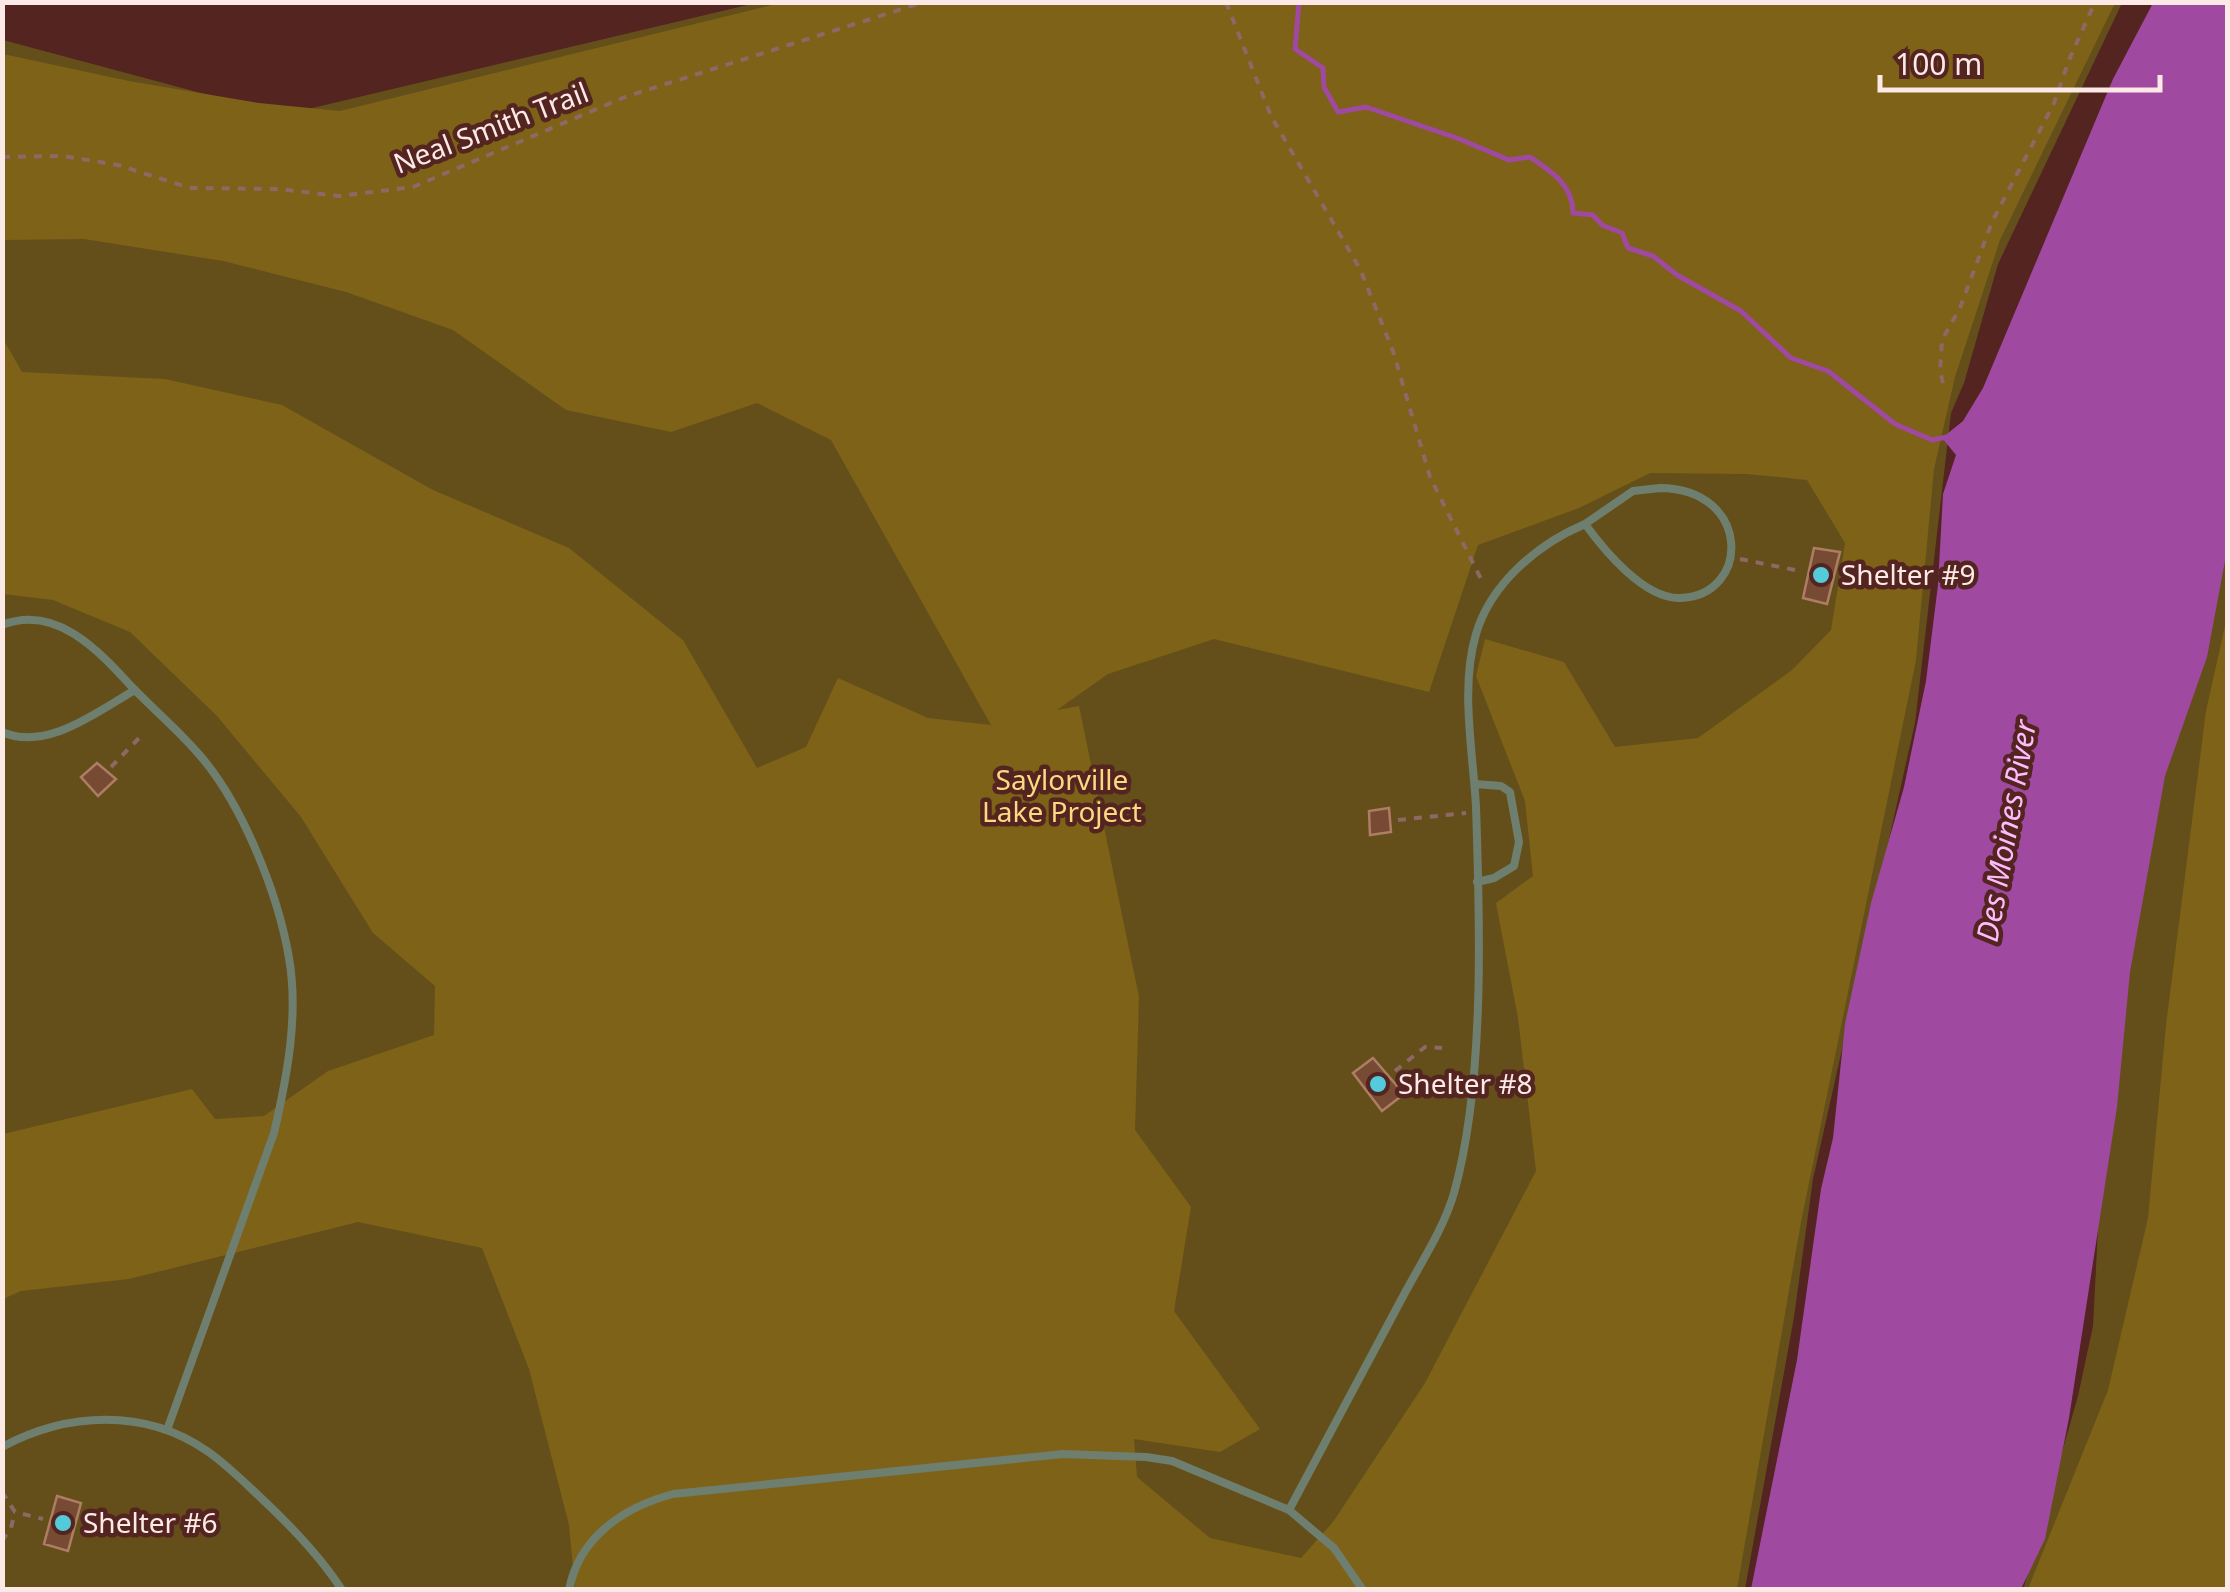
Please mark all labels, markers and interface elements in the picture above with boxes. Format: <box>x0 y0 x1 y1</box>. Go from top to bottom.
scale bar <box>1880 30 2160 92</box>
text: 100 m <box>1895 43 1982 84</box>
street label: Neal Smith Trail <box>388 72 594 182</box>
place label: Shelter #9 <box>1841 555 1976 593</box>
marker: Shelter #9 <box>1810 564 1832 586</box>
water label: Des Moines River <box>1966 716 2045 945</box>
park label: Saylorville Lake Project <box>982 760 1142 830</box>
place label: Shelter #8 <box>1398 1064 1533 1102</box>
marker: Shelter #8 <box>1367 1073 1389 1095</box>
place label: Shelter #6 <box>83 1503 218 1541</box>
marker: Shelter #6 <box>52 1512 74 1534</box>

